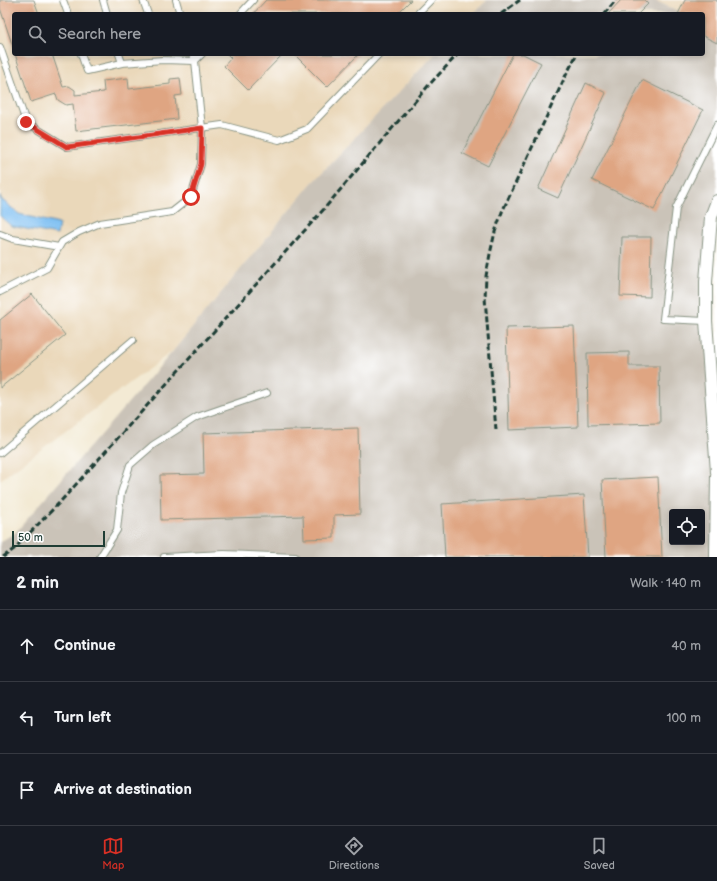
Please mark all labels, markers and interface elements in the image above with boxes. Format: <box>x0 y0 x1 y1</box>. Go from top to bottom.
search box <box>12 12 705 56</box>
icon: search <box>26 23 48 45</box>
text: Search here <box>58 25 141 44</box>
route end <box>17 113 35 131</box>
route start <box>182 188 200 206</box>
map controls <box>669 509 705 545</box>
button: locate <box>669 509 705 545</box>
scale bar <box>12 529 105 548</box>
text: 50 m <box>18 531 43 544</box>
text: 2 min <box>16 573 59 593</box>
text: Walk · 140 m <box>630 575 701 591</box>
icon: ahead <box>16 635 38 657</box>
text: Continue <box>54 636 116 655</box>
text: 40 m <box>671 638 701 654</box>
icon: left <box>16 707 38 729</box>
text: Turn left <box>54 708 111 727</box>
text: 100 m <box>666 710 701 726</box>
icon: arrive <box>16 779 38 801</box>
text: Arrive at destination <box>54 780 192 799</box>
tab: Map <box>102 835 124 872</box>
tab: Directions <box>329 835 379 872</box>
tab: Saved <box>584 835 615 872</box>

